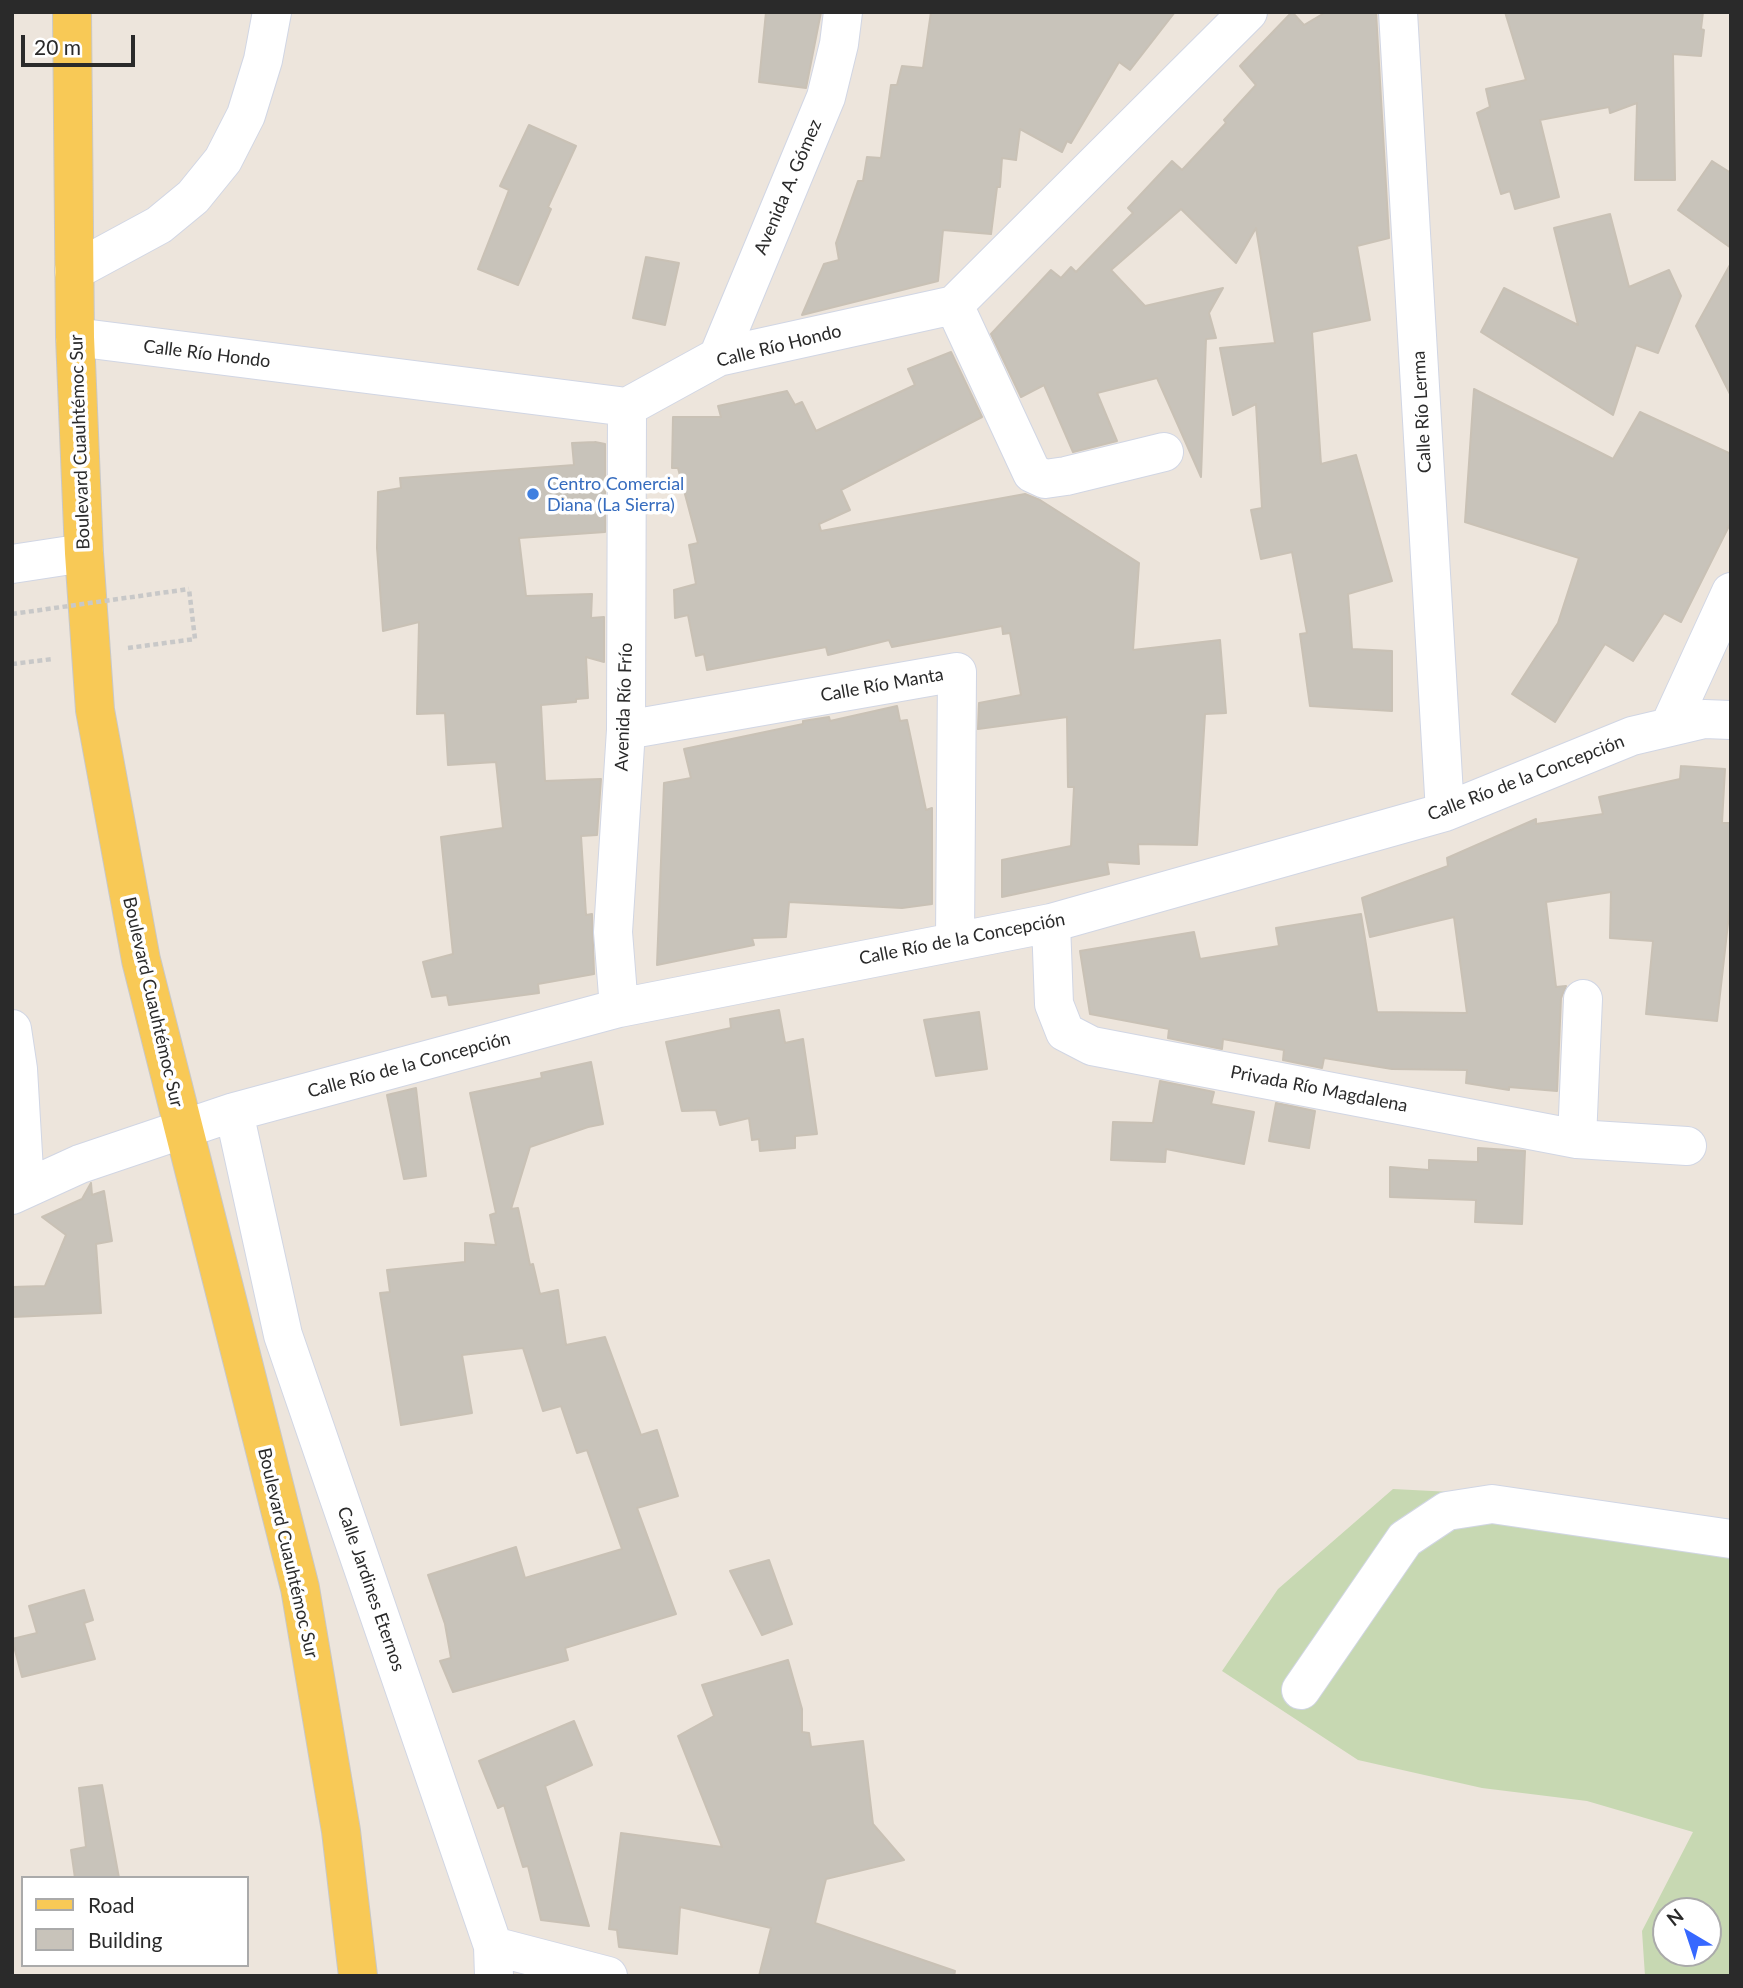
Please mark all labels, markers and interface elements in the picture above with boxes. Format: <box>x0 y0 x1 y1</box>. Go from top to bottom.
scale bar <box>24 21 138 65</box>
text: 20 m <box>34 34 81 59</box>
street label: Avenida A. Gómez <box>750 116 826 258</box>
street label: Calle Río Hondo <box>714 320 844 372</box>
street label: Boulevard Cuauhtémoc Sur <box>65 334 95 550</box>
street label: Calle Río Hondo <box>142 335 272 373</box>
street label: Calle Río Lerma <box>1408 350 1436 474</box>
place label: Centro Comercial Diana (La Sierra) <box>547 473 684 516</box>
marker: Centro Comercial Diana (La Sierra) <box>525 486 541 502</box>
street label: Avenida Río Frío <box>611 642 637 772</box>
street label: Calle Río Manta <box>819 664 945 706</box>
street label: Calle Río de la Concepción <box>1425 730 1627 826</box>
street label: Boulevard Cuauhtémoc Sur <box>118 895 188 1109</box>
street label: Calle Río de la Concepción <box>857 908 1067 970</box>
street label: Calle Río de la Concepción <box>305 1028 513 1102</box>
street label: Privada Río Magdalena <box>1229 1061 1409 1117</box>
street label: Boulevard Cuauhtémoc Sur <box>253 1446 323 1660</box>
street label: Calle Jardines Eternos <box>333 1504 409 1674</box>
legend <box>21 1876 248 1967</box>
text: Road <box>88 1892 135 1917</box>
north arrow <box>1652 1897 1722 1967</box>
text: N <box>1662 1903 1688 1930</box>
text: Building <box>88 1927 163 1952</box>

